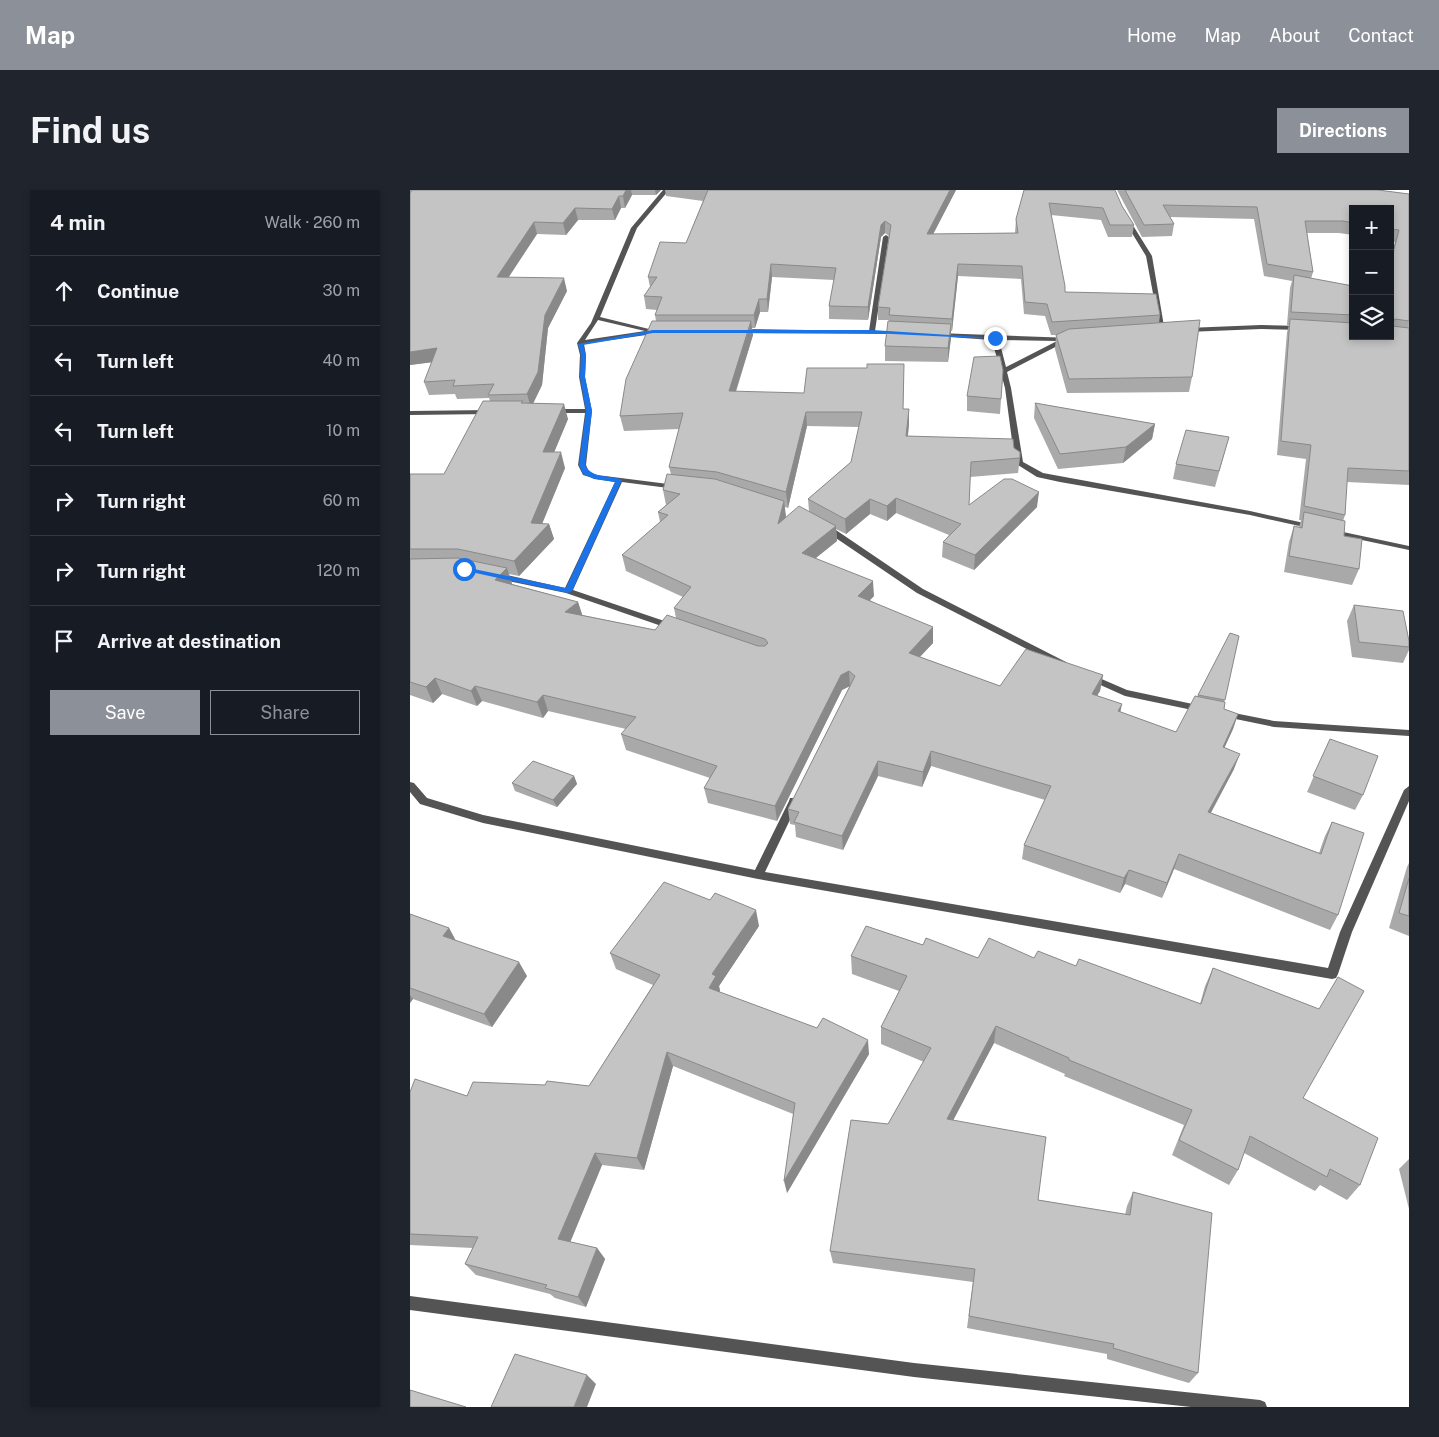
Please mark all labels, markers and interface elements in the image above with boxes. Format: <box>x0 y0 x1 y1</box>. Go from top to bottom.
text: Map <box>25 21 75 49</box>
text: Home <box>1127 25 1177 46</box>
text: Map <box>1205 25 1241 46</box>
text: About <box>1269 25 1320 46</box>
text: Contact <box>1348 25 1414 46</box>
button: Directions <box>1277 108 1409 153</box>
text: Find us <box>30 110 150 151</box>
map controls <box>1349 205 1394 340</box>
button: + <box>1349 205 1394 250</box>
text: 4 min <box>50 210 105 235</box>
text: Walk · 260 m <box>265 213 360 232</box>
button: − <box>1349 250 1394 295</box>
icon: ahead <box>50 277 78 305</box>
text: Continue <box>97 280 179 302</box>
text: 30 m <box>323 281 360 300</box>
button: layers <box>1349 295 1394 340</box>
route end <box>984 327 1007 350</box>
icon: left <box>50 347 78 375</box>
text: Turn left <box>97 350 174 372</box>
text: 40 m <box>322 351 360 370</box>
icon: left <box>50 417 78 445</box>
text: Turn left <box>97 420 174 442</box>
text: 10 m <box>326 421 360 440</box>
icon: right <box>50 487 78 515</box>
text: Turn right <box>97 490 186 512</box>
text: 60 m <box>323 491 360 510</box>
icon: right <box>50 557 78 585</box>
route start <box>453 558 476 581</box>
text: Turn right <box>97 560 186 582</box>
text: 120 m <box>316 561 360 580</box>
icon: arrive <box>50 627 78 655</box>
text: Arrive at destination <box>97 630 281 652</box>
button: Save <box>50 690 200 735</box>
button: Share <box>210 690 360 735</box>

